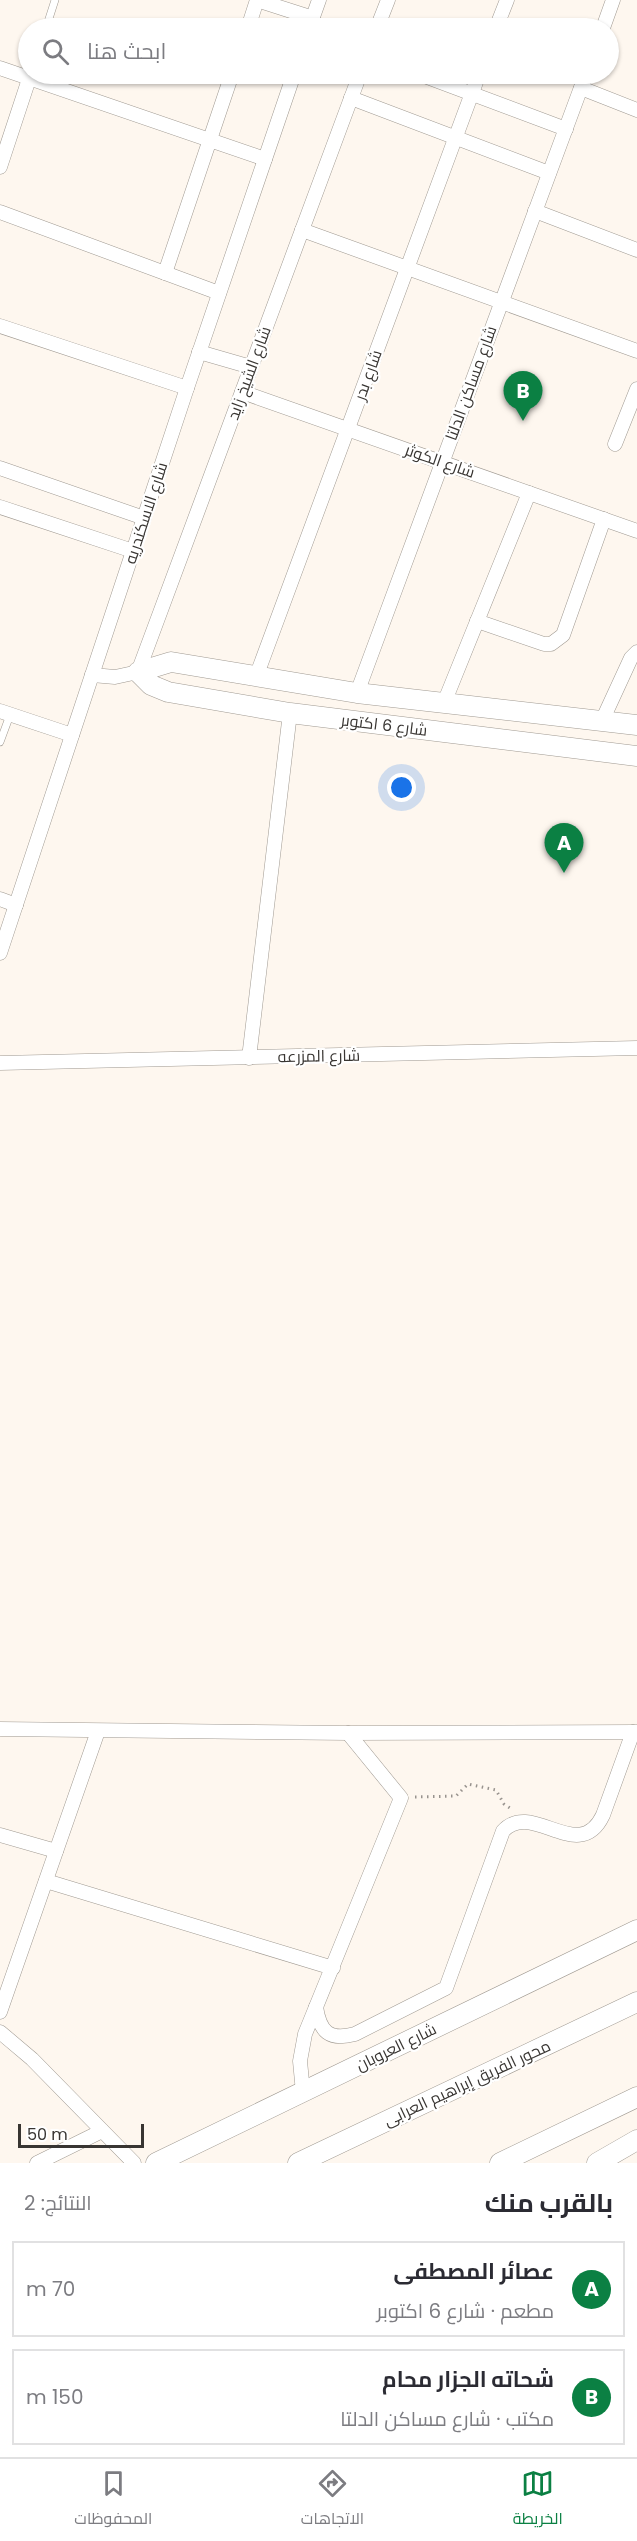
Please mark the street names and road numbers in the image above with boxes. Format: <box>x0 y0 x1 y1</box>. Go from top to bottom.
street label: شارع مساكن الدلتا <box>440 322 502 444</box>
street label: شارع الشيخ زايد <box>221 323 277 423</box>
street label: شارع بدر <box>348 346 388 404</box>
street label: شارع الكوثر <box>401 438 478 484</box>
street label: شارع الاسكندريه <box>119 459 173 567</box>
street label: شارع 6 اكتوبر <box>338 708 429 742</box>
street label: شارع المزرعه <box>278 1044 360 1068</box>
street label: شارع العروبان <box>352 2018 440 2076</box>
street label: محور الفريق إبراهيم العرابى <box>380 2034 554 2132</box>

